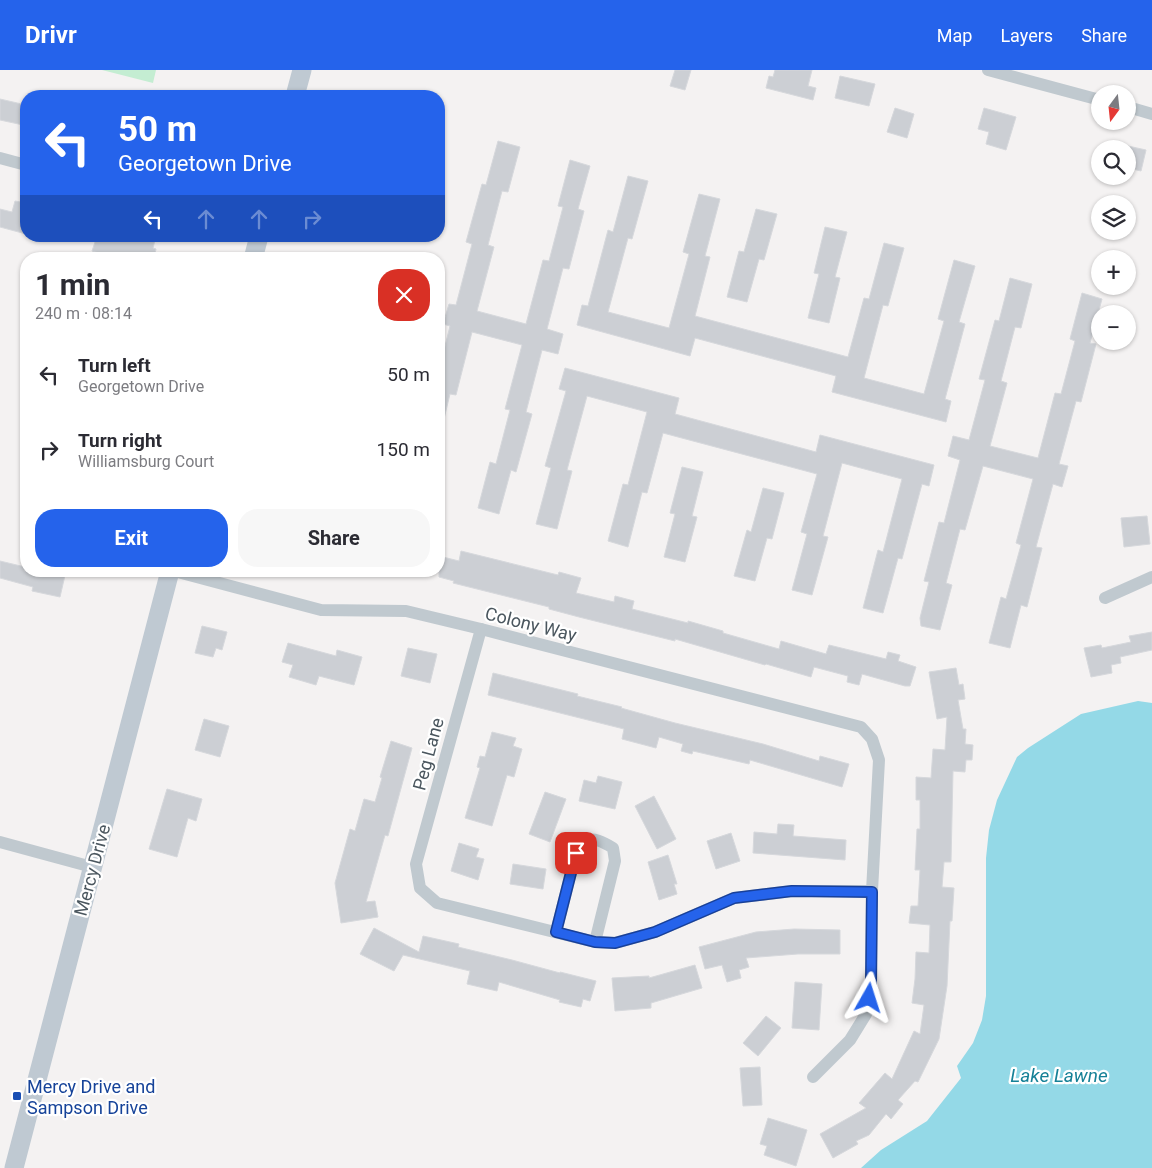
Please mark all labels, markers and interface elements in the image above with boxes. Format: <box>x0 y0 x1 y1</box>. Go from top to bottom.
text: Drivr <box>25 21 77 49</box>
text: Map <box>937 25 972 46</box>
text: Layers <box>1000 25 1053 46</box>
text: Share <box>1081 25 1127 46</box>
north arrow <box>1091 85 1136 130</box>
map controls <box>1091 85 1136 350</box>
text: 50 m <box>118 109 197 150</box>
icon: left <box>35 110 100 175</box>
button: search <box>1091 140 1136 185</box>
text: Georgetown Drive <box>118 151 292 176</box>
button: layers <box>1091 195 1136 240</box>
icon: left <box>139 205 167 233</box>
icon: ahead <box>192 205 220 233</box>
icon: ahead <box>245 205 273 233</box>
icon: right <box>298 205 326 233</box>
button: + <box>1091 250 1136 295</box>
text: 1 min <box>35 267 110 302</box>
button: close <box>378 269 430 321</box>
text: 240 m · 08:14 <box>35 304 132 323</box>
button: − <box>1091 305 1136 350</box>
text: Turn left <box>78 354 151 377</box>
icon: left <box>35 361 63 389</box>
text: 50 m <box>387 363 430 386</box>
text: Georgetown Drive <box>78 377 204 396</box>
text: Turn right <box>78 429 162 452</box>
icon: right <box>35 436 63 464</box>
text: 150 m <box>377 438 430 461</box>
text: Williamsburg Court <box>78 452 214 471</box>
button: Exit <box>35 509 228 567</box>
button: Share <box>238 509 430 567</box>
street label: Colony Way <box>483 603 579 646</box>
street label: Peg Lane <box>408 715 448 793</box>
street label: Mercy Drive <box>70 822 114 918</box>
pin <box>555 832 597 874</box>
icon: arrive <box>562 839 590 867</box>
position arrow <box>842 971 894 1023</box>
water label: Lake Lawne <box>1010 1064 1108 1087</box>
place label: Mercy Drive and Sampson Drive <box>27 1076 155 1118</box>
marker: Mercy Drive and Sampson Drive <box>11 1090 23 1102</box>

